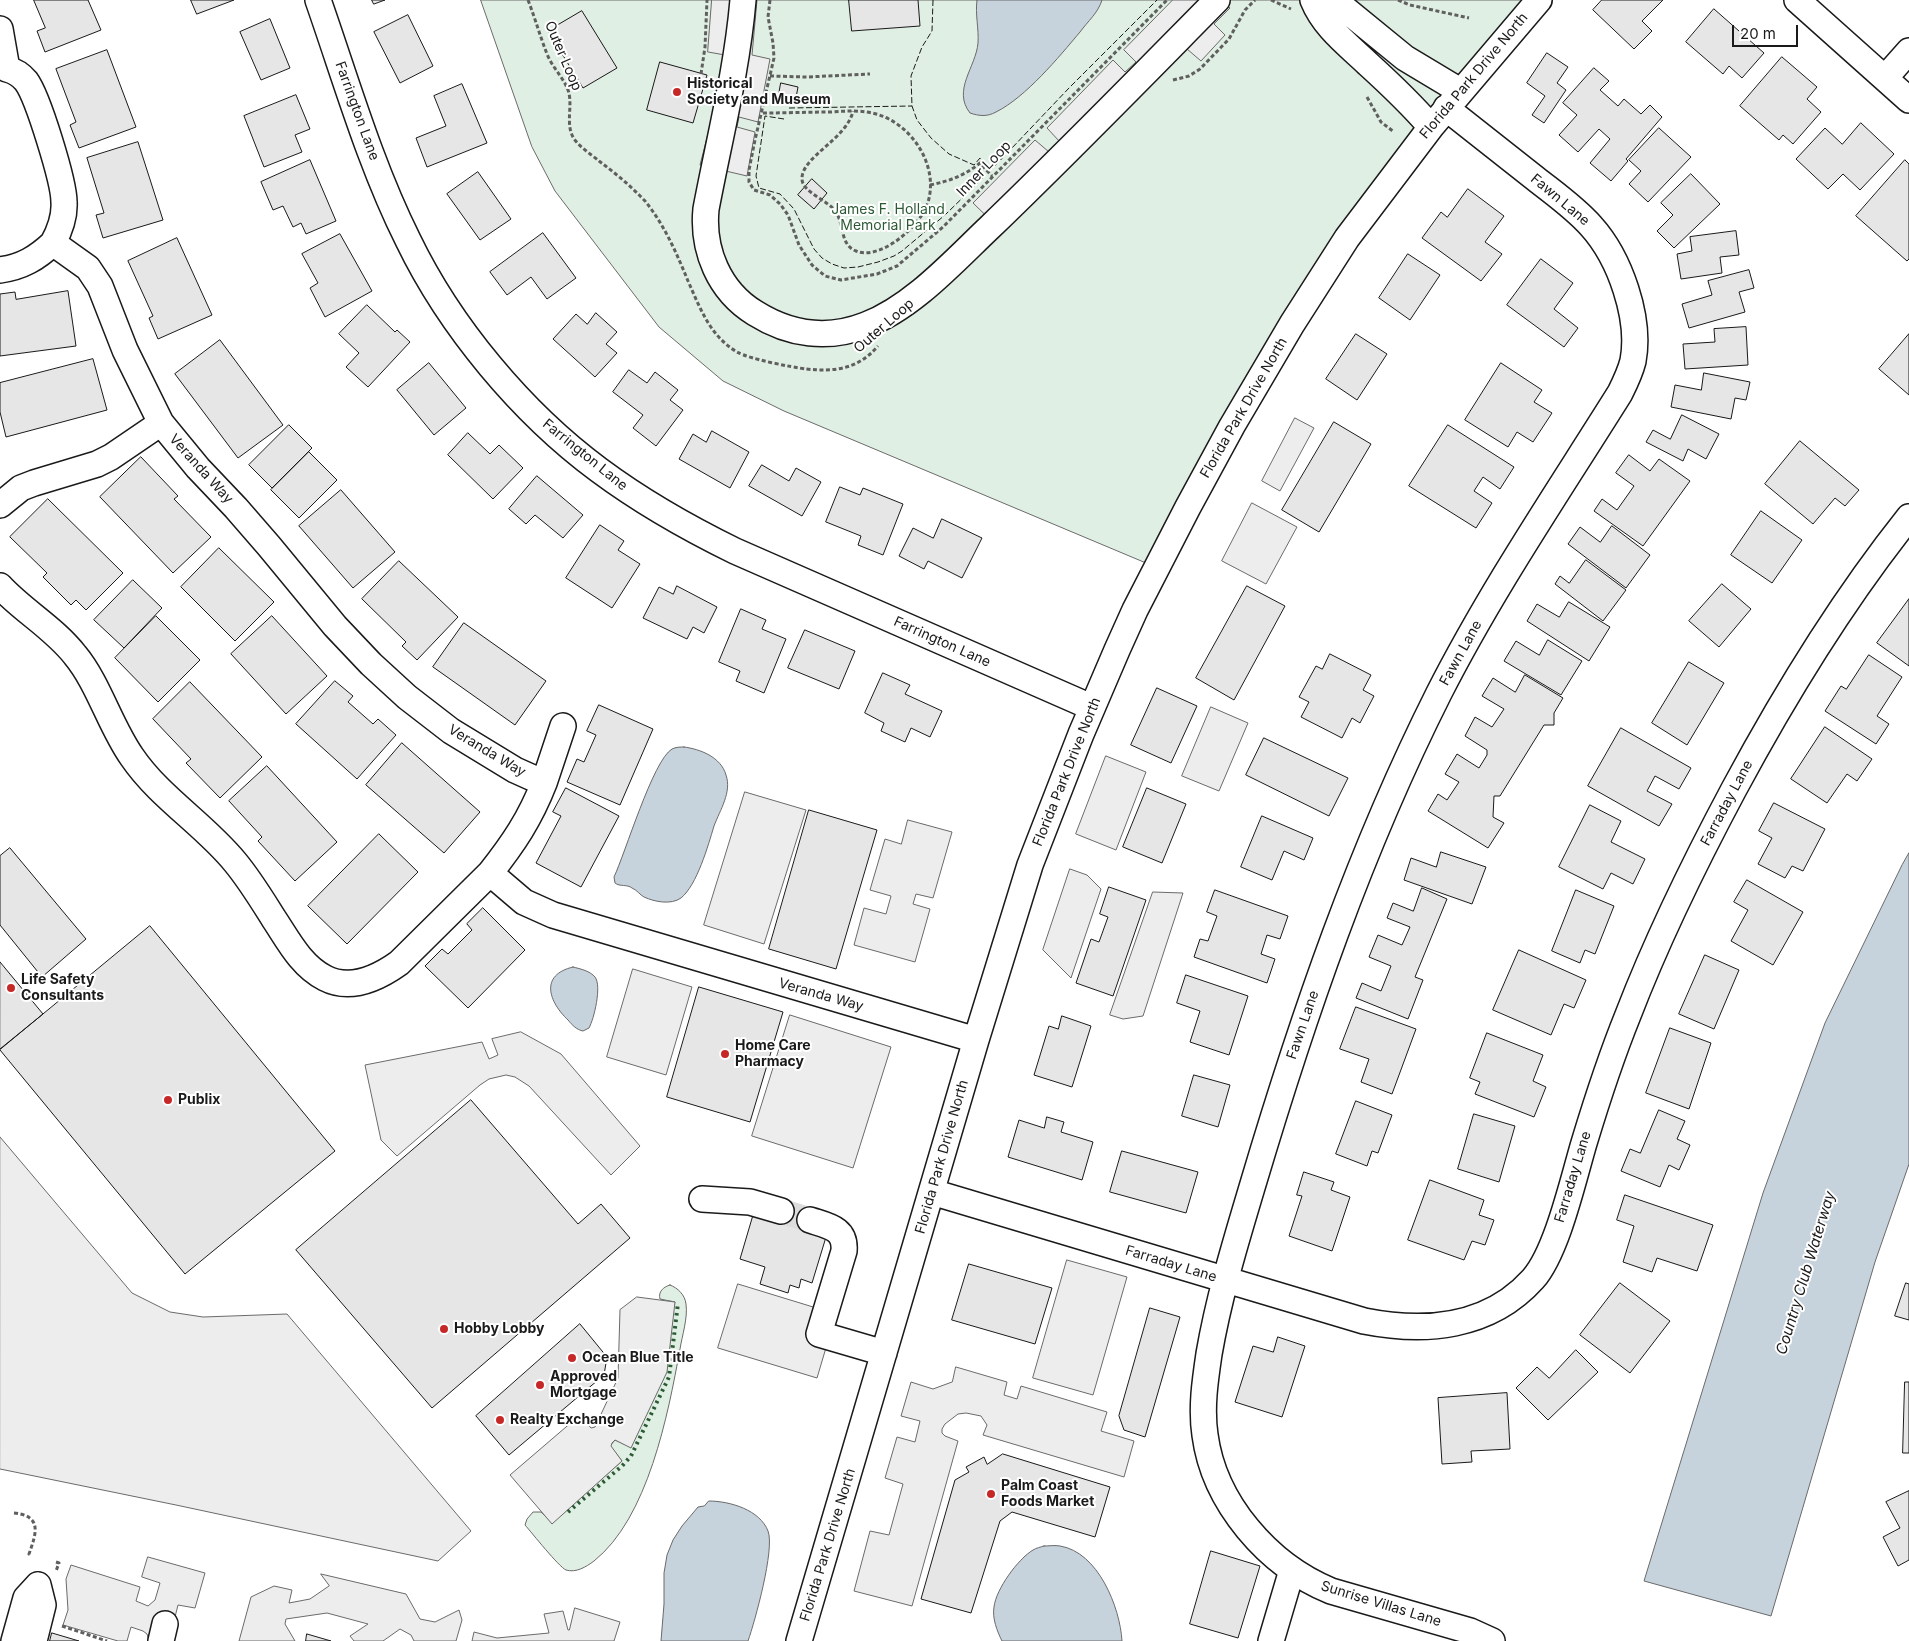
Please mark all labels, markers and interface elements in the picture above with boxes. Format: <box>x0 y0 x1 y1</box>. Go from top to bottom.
street label: Florida Park Drive North <box>1416 10 1532 142</box>
scale bar <box>1734 15 1800 47</box>
street label: Outer Loop <box>541 19 585 93</box>
text: 20 m <box>1740 24 1776 43</box>
street label: Farrington Lane <box>331 59 383 163</box>
place label: Historical Society and Museum <box>687 76 831 108</box>
marker: Historical Society and Museum <box>671 86 683 98</box>
street label: Inner Loop <box>953 138 1015 200</box>
street label: Fawn Lane <box>1527 171 1593 229</box>
park label: James F. Holland Memorial Park <box>831 202 945 234</box>
street label: Outer Loop <box>851 295 917 357</box>
street label: Florida Park Drive North <box>1197 335 1291 481</box>
street label: Farrington Lane <box>539 416 631 494</box>
street label: Veranda Way <box>165 431 237 507</box>
street label: Farrington Lane <box>891 613 993 671</box>
street label: Fawn Lane <box>1436 618 1486 688</box>
street label: Florida Park Drive North <box>1029 695 1105 849</box>
street label: Veranda Way <box>445 721 529 781</box>
street label: Farraday Lane <box>1697 757 1757 849</box>
place label: Life Safety Consultants <box>21 972 104 1004</box>
street label: Veranda Way <box>777 975 865 1015</box>
marker: Life Safety Consultants <box>5 982 17 994</box>
street label: Fawn Lane <box>1283 988 1323 1062</box>
place label: Home Care Pharmacy <box>735 1038 811 1070</box>
marker: Home Care Pharmacy <box>719 1048 731 1060</box>
street label: Florida Park Drive North <box>912 1078 972 1236</box>
place label: Publix <box>178 1092 220 1108</box>
marker: Publix <box>162 1094 174 1106</box>
street label: Farraday Lane <box>1551 1129 1595 1225</box>
water label: Country Club Waterway <box>1773 1189 1839 1357</box>
street label: Farraday Lane <box>1123 1242 1219 1286</box>
place label: Hobby Lobby <box>454 1321 545 1337</box>
marker: Hobby Lobby <box>438 1323 450 1335</box>
place label: Ocean Blue Title <box>582 1350 694 1366</box>
marker: Ocean Blue Title <box>566 1352 578 1364</box>
place label: Approved Mortgage <box>550 1369 617 1401</box>
marker: Approved Mortgage <box>534 1379 546 1391</box>
place label: Realty Exchange <box>510 1412 624 1428</box>
marker: Realty Exchange <box>494 1414 506 1426</box>
street label: Florida Park Drive North <box>797 1466 859 1624</box>
place label: Palm Coast Foods Market <box>1001 1478 1094 1510</box>
marker: Palm Coast Foods Market <box>985 1488 997 1500</box>
street label: Sunrise Villas Lane <box>1319 1578 1443 1630</box>

